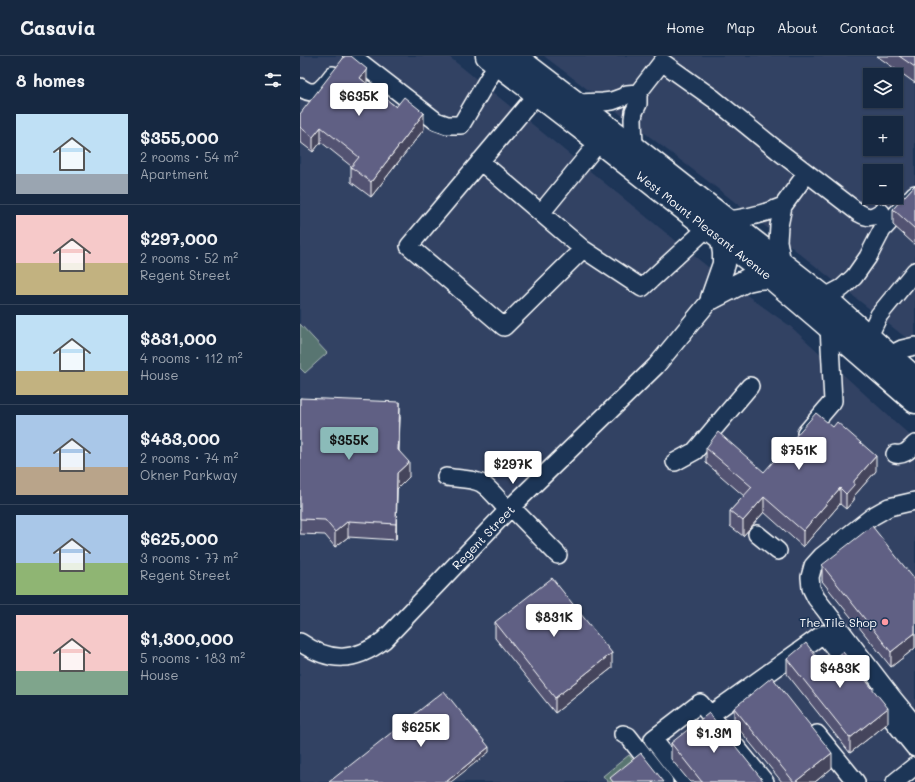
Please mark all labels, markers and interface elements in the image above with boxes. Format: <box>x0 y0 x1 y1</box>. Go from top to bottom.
text: Casavia <box>20 15 95 40</box>
text: Home <box>666 18 704 37</box>
text: Map <box>726 18 755 37</box>
text: About <box>777 18 818 37</box>
text: Contact <box>840 18 895 37</box>
map controls <box>863 68 903 204</box>
button: layers <box>863 68 903 108</box>
text: 8 homes <box>16 69 85 91</box>
icon: filters <box>262 69 284 91</box>
pin: $635K <box>331 83 387 117</box>
text: $635K <box>339 87 379 104</box>
button: + <box>863 116 903 156</box>
text: $355,000 <box>140 126 219 148</box>
icon: home <box>48 130 96 178</box>
text: 2 rooms · 54 m² <box>140 148 239 165</box>
button: − <box>863 164 903 204</box>
text: Apartment <box>140 165 209 182</box>
street label: West Mount Pleasant Avenue <box>633 167 775 283</box>
text: $297,000 <box>140 227 218 249</box>
icon: home <box>48 231 96 279</box>
text: 2 rooms · 52 m² <box>140 249 238 266</box>
text: Regent Street <box>140 266 230 283</box>
text: $831,000 <box>140 327 217 349</box>
icon: home <box>48 331 96 379</box>
text: 4 rooms · 112 m² <box>140 349 243 366</box>
text: House <box>140 366 178 383</box>
text: $483,000 <box>140 427 220 449</box>
pin: $355K <box>321 427 377 461</box>
icon: home <box>48 431 96 479</box>
text: $355K <box>329 431 369 448</box>
pin: $751K <box>771 437 827 471</box>
text: $751K <box>780 441 818 458</box>
text: 2 rooms · 74 m² <box>140 449 238 466</box>
pin: $297K <box>485 451 541 485</box>
text: $297K <box>494 455 532 472</box>
text: Okner Parkway <box>140 466 238 483</box>
street label: Regent Street <box>448 501 518 573</box>
text: $625,000 <box>140 527 218 549</box>
icon: home <box>48 531 96 579</box>
text: 3 rooms · 77 m² <box>140 549 238 566</box>
text: Regent Street <box>140 566 230 583</box>
pin: $831K <box>526 604 582 638</box>
text: $831K <box>535 608 573 625</box>
place label: The Tile Shop <box>800 614 877 630</box>
marker: The Tile Shop <box>880 617 890 627</box>
text: $1,300,000 <box>140 627 233 649</box>
icon: home <box>48 631 96 679</box>
text: 5 rooms · 183 m² <box>140 649 245 666</box>
pin: $483K <box>812 655 868 689</box>
text: $483K <box>820 659 860 676</box>
text: House <box>140 666 178 683</box>
pin: $625K <box>393 714 449 748</box>
text: $625K <box>401 718 441 735</box>
pin: $1.3M <box>686 720 742 754</box>
text: $1.3M <box>696 724 732 741</box>

